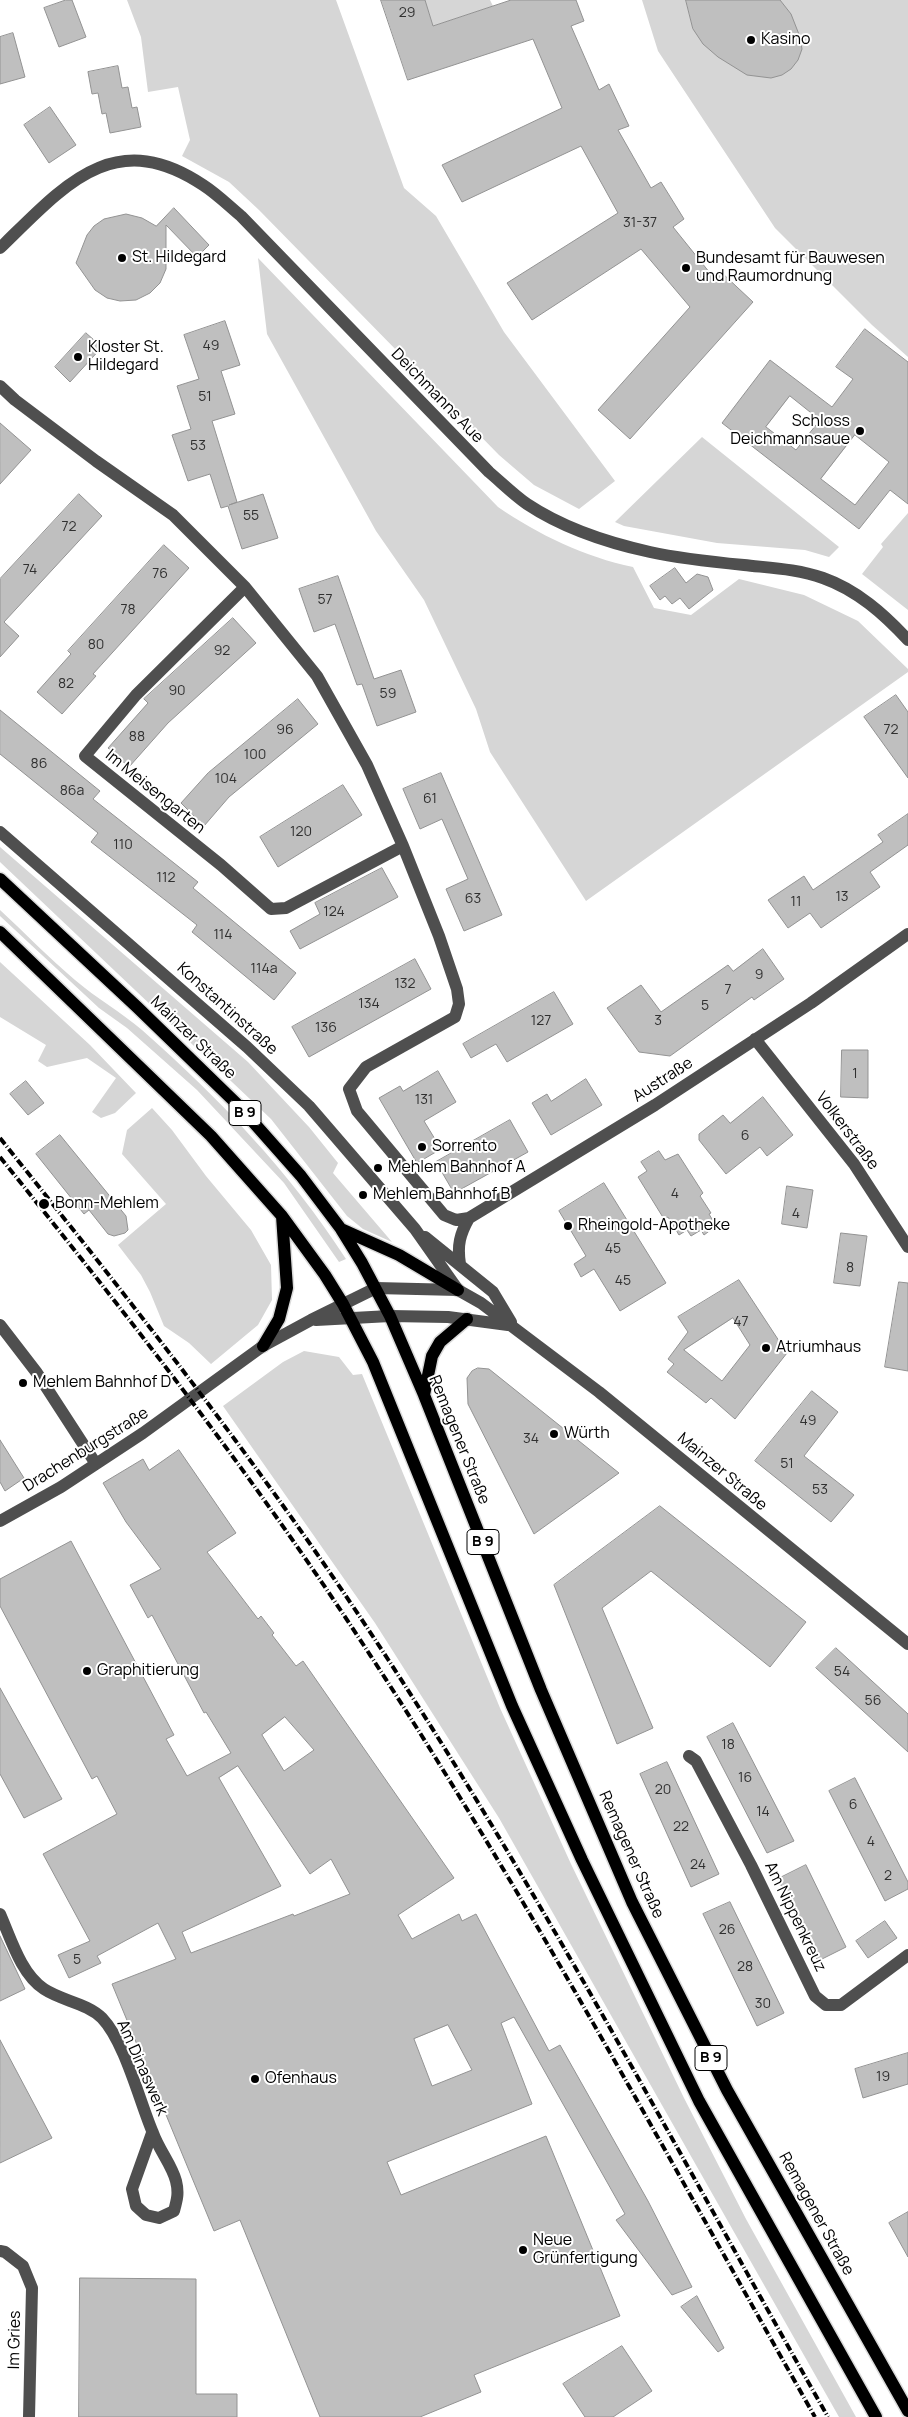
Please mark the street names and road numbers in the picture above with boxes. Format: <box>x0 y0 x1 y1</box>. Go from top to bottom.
street label: Deichmanns Aue <box>387 345 487 447</box>
street label: Im Meisengarten <box>101 746 209 838</box>
street label: Konstantinstraße <box>173 959 281 1059</box>
street label: Mainzer Straße <box>146 992 240 1084</box>
street label: Austraße <box>629 1054 697 1106</box>
street label: Volkerstraße <box>811 1088 883 1174</box>
road number: B 9 <box>229 1100 261 1126</box>
street label: Remagener Straße <box>424 1373 494 1507</box>
street label: Drachenburgstraße <box>20 1404 152 1496</box>
street label: Mainzer Straße <box>673 1429 771 1515</box>
road number: B 9 <box>467 1530 499 1554</box>
street label: Remagener Straße <box>594 1788 668 1922</box>
street label: Am Nippenkreuz <box>760 1859 830 1975</box>
street label: Am Dinaswerk <box>112 2017 172 2119</box>
road number: B 9 <box>695 2046 727 2070</box>
street label: Remagener Straße <box>774 2149 858 2279</box>
street label: Im Gries <box>5 2310 25 2370</box>

